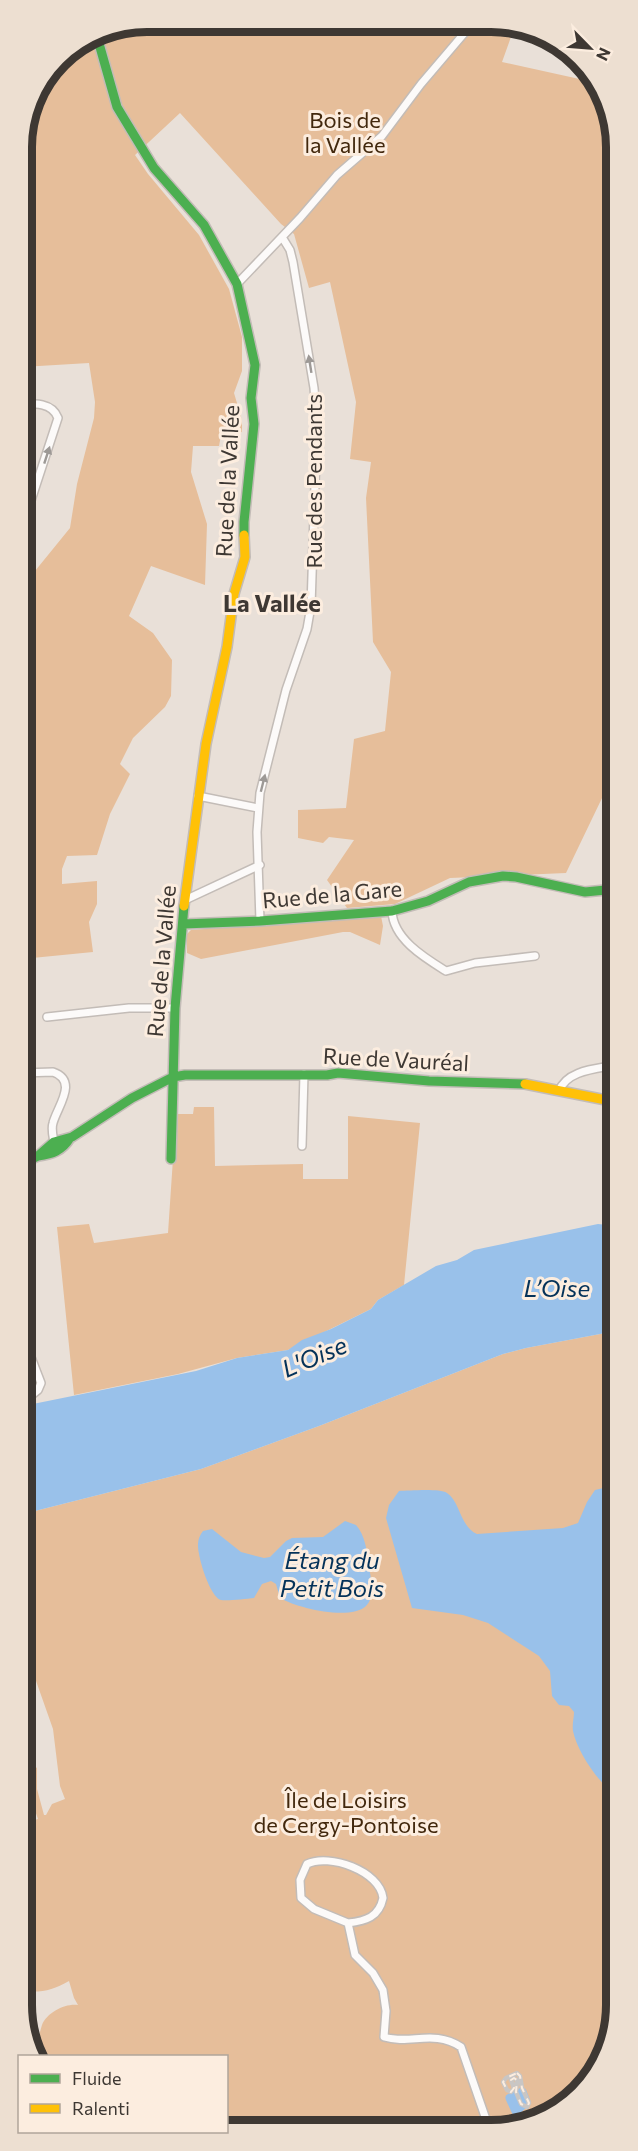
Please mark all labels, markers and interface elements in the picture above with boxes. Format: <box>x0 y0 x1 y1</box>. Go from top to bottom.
north arrow <box>560 18 620 78</box>
text: N <box>593 45 615 64</box>
park label: Bois de la Vallée <box>304 106 386 158</box>
one-way arrow <box>305 354 314 373</box>
street label: Rue des Pendants <box>300 394 327 568</box>
street label: Rue de la Vallée <box>210 404 244 558</box>
one-way arrow <box>42 446 52 464</box>
district label: La Vallée <box>223 588 321 617</box>
one-way arrow <box>258 773 268 792</box>
street label: Rue de la Gare <box>261 874 403 914</box>
street label: Rue de la Vallée <box>141 884 181 1038</box>
street label: Rue de Vauréal <box>322 1042 470 1076</box>
water label: L’Oise <box>524 1273 590 1302</box>
water label: L'Oise <box>277 1329 351 1383</box>
water label: Étang du Petit Bois <box>280 1545 384 1602</box>
park label: Île de Loisirs de Cergy-Pontoise <box>253 1786 439 1838</box>
legend <box>18 2055 228 2133</box>
text: Fluide <box>72 2067 121 2089</box>
text: Ralenti <box>72 2097 130 2119</box>

